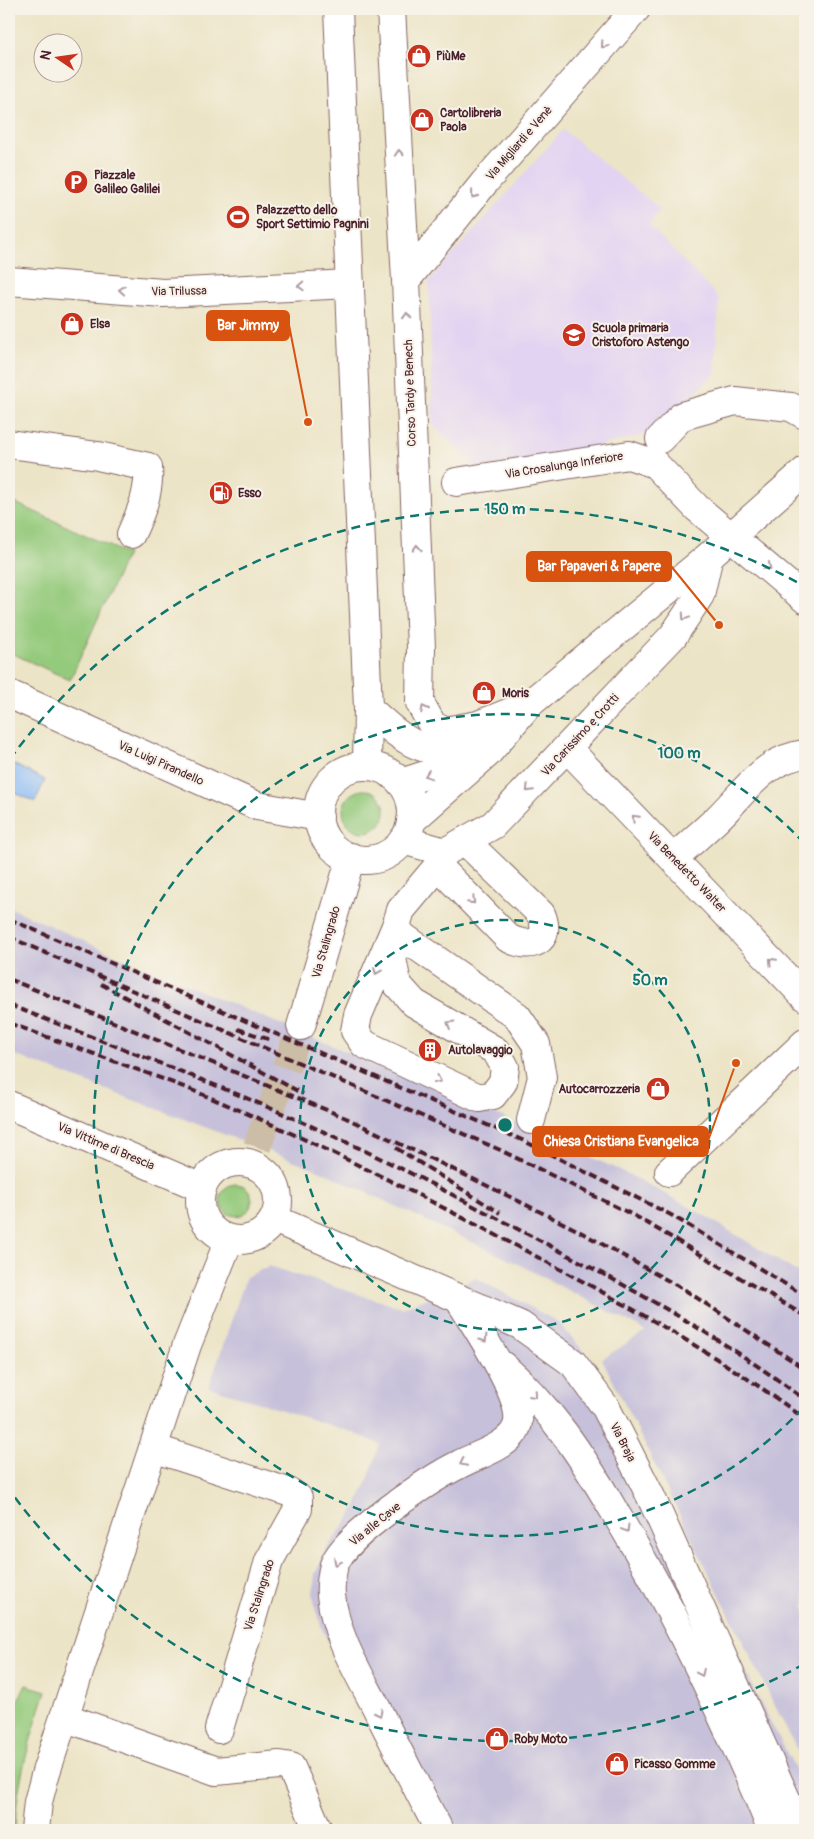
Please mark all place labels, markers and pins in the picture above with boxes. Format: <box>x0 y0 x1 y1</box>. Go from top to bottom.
shop icon: PiùMe <box>406 43 432 69</box>
place label: PiùMe <box>436 49 467 64</box>
place label: Cartolibreria Paola <box>440 106 502 135</box>
shop icon: Cartolibreria Paola <box>409 107 435 133</box>
place label: Piazzale Galileo Galilei <box>94 168 160 197</box>
parking icon: Piazzale Galileo Galilei <box>63 169 89 195</box>
place label: Palazzetto dello Sport Settimio Pagnini <box>256 203 369 232</box>
sports icon: Palazzetto dello Sport Settimio Pagnini <box>225 204 251 230</box>
shop icon: Elsa <box>59 311 85 337</box>
callout: Bar Jimmy <box>207 311 289 340</box>
place label: Elsa <box>90 317 110 332</box>
place label: Scuola primaria Cristoforo Astengo <box>592 321 690 350</box>
school or university icon: Scuola primaria Cristoforo Astengo <box>561 322 587 348</box>
fuel station icon: Esso <box>208 480 234 506</box>
place label: Esso <box>238 486 262 501</box>
callout: Bar Papaveri & Papere <box>527 552 671 581</box>
shop icon: Moris <box>471 680 497 706</box>
place label: Moris <box>502 686 530 701</box>
building icon: Autolavaggio <box>417 1037 443 1063</box>
place label: Autolavaggio <box>448 1043 513 1058</box>
shop icon: Autocarrozzeria <box>645 1076 671 1102</box>
place label: Autocarrozzeria <box>559 1082 640 1097</box>
centre of rings <box>496 1116 514 1134</box>
callout: Chiesa Cristiana Evangelica <box>533 1127 708 1156</box>
shop icon: Roby Moto <box>484 1726 510 1752</box>
place label: Roby Moto <box>514 1732 568 1747</box>
shop icon: Picasso Gomme <box>604 1751 630 1777</box>
place label: Picasso Gomme <box>634 1757 717 1772</box>

